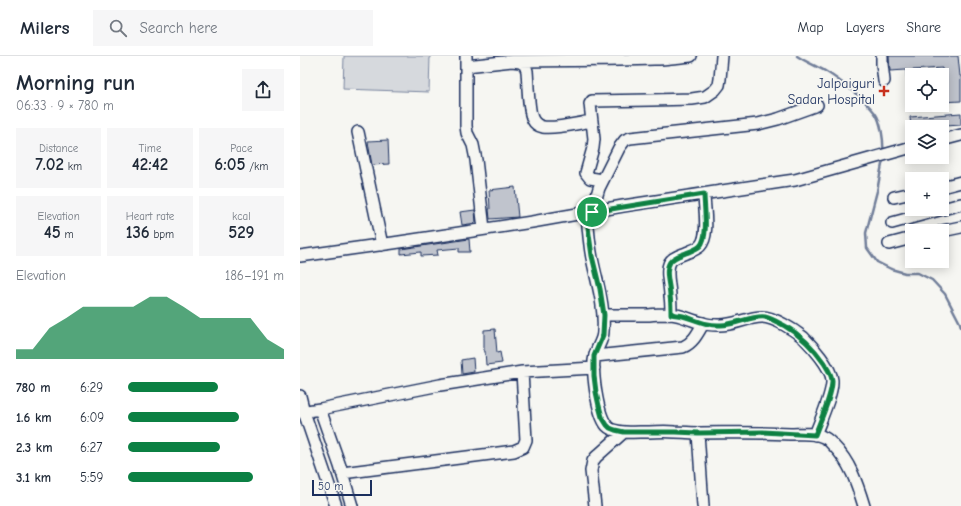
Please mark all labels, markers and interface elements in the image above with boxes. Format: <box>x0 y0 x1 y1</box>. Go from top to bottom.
search box <box>93 10 373 46</box>
text: Milers <box>20 17 69 39</box>
icon: search <box>107 17 129 39</box>
text: Search here <box>139 19 218 37</box>
text: Map <box>797 19 824 36</box>
text: Layers <box>846 19 884 36</box>
text: Share <box>906 19 941 36</box>
map controls <box>905 68 949 268</box>
button: locate <box>905 68 949 112</box>
button: share <box>242 69 284 111</box>
text: Morning run <box>16 70 135 96</box>
place label: Jalpaiguri Sadar Hospital <box>787 75 875 108</box>
marker: Jalpaiguri Sadar Hospital <box>878 85 890 97</box>
text: 06:33 · 9 × 780 m <box>16 98 114 113</box>
button: layers <box>905 120 949 164</box>
text: Distance <box>39 142 78 155</box>
text: Time <box>139 142 161 155</box>
text: Pace <box>230 142 252 155</box>
text: 7.02 <box>35 155 64 174</box>
text: 42:42 <box>132 155 168 174</box>
text: 6:05 <box>214 155 245 174</box>
text: km <box>64 160 82 173</box>
text: /km <box>245 160 268 173</box>
button: + <box>905 172 949 216</box>
pin <box>575 195 609 229</box>
icon: arrive <box>581 201 603 223</box>
text: Elevation <box>38 210 80 223</box>
text: Heart rate <box>126 210 174 223</box>
text: kcal <box>232 210 251 223</box>
text: 45 <box>44 223 61 242</box>
text: 136 <box>126 223 150 242</box>
text: 529 <box>228 223 255 242</box>
button: − <box>905 224 949 268</box>
text: m <box>61 228 74 241</box>
text: bpm <box>150 228 174 241</box>
text: Elevation <box>16 268 66 283</box>
text: 186–191 m <box>225 268 284 283</box>
text: 780 m <box>16 380 51 395</box>
text: 6:29 <box>80 380 103 395</box>
text: 1.6 km <box>16 410 52 425</box>
text: 6:09 <box>80 410 104 425</box>
text: 2.3 km <box>16 440 53 455</box>
text: 6:27 <box>80 440 102 455</box>
text: 3.1 km <box>16 470 51 485</box>
text: 5:59 <box>80 470 103 485</box>
scale bar <box>312 478 372 497</box>
text: 50 m <box>318 480 343 493</box>

